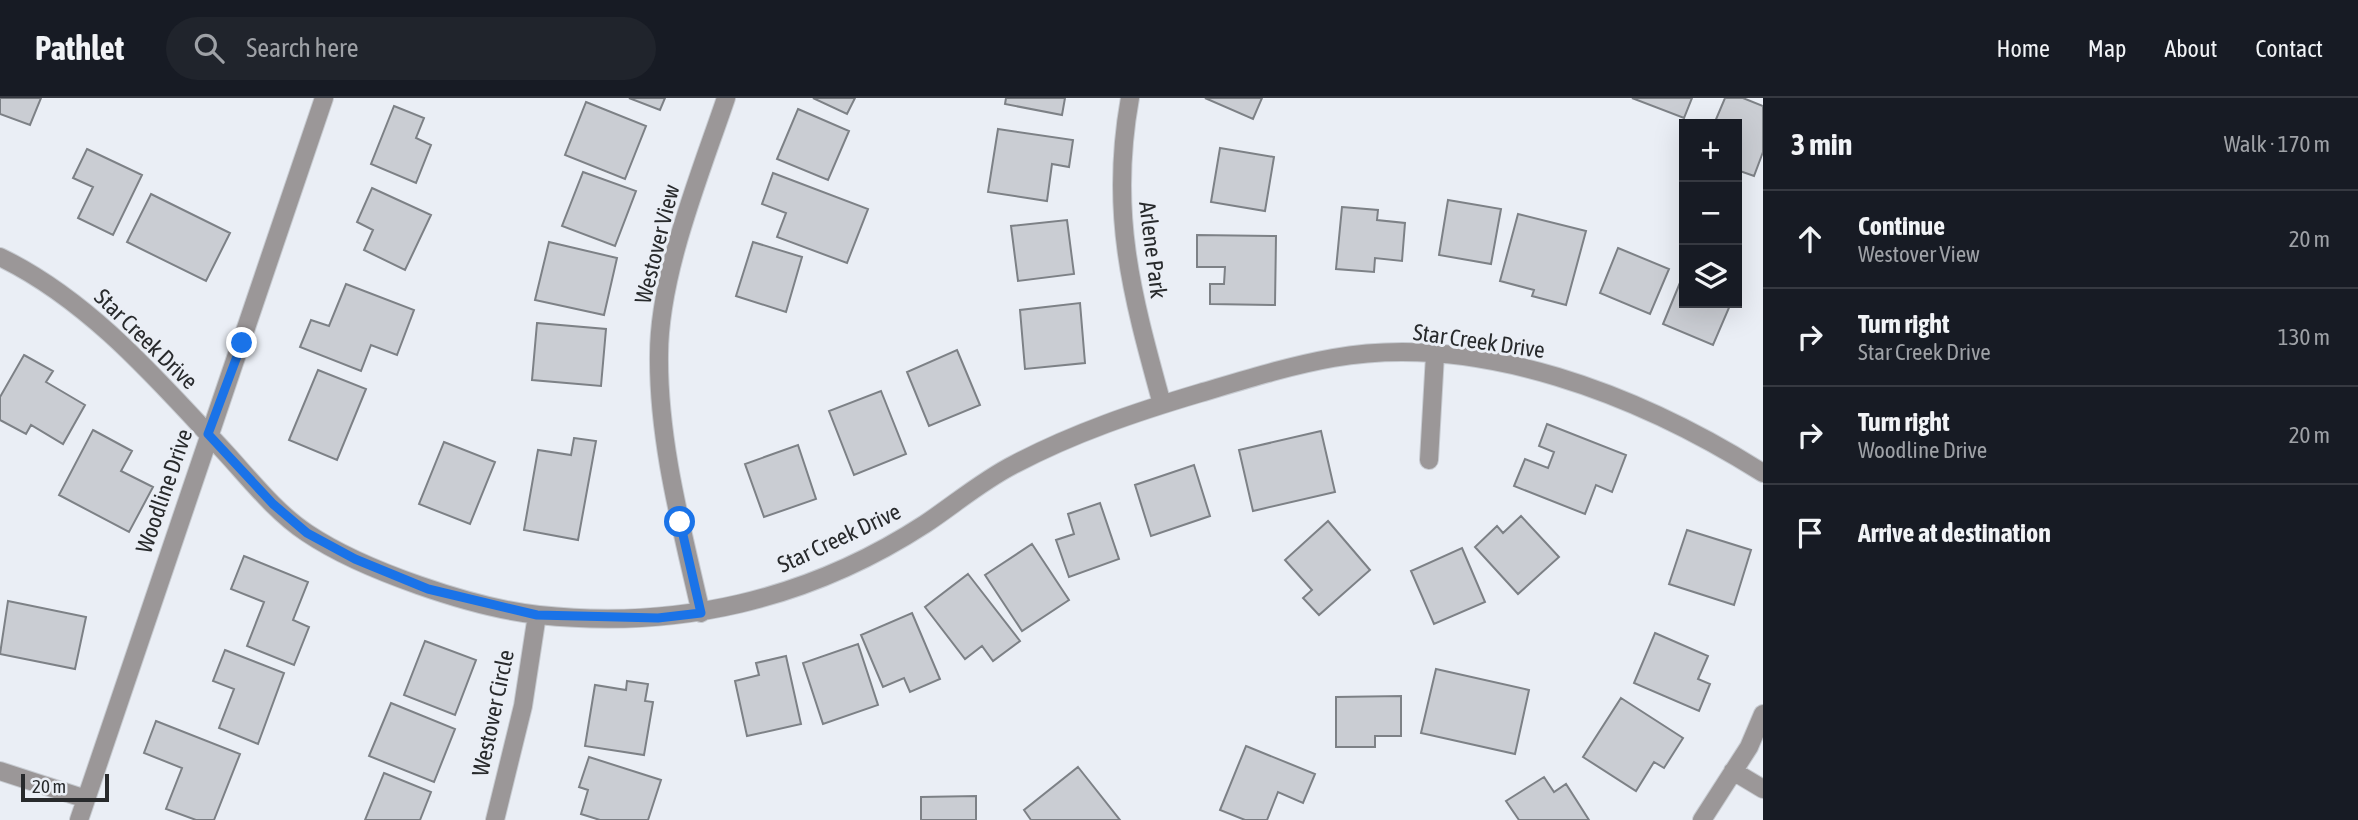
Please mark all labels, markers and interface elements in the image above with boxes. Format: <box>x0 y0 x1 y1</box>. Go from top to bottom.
search box <box>166 17 656 80</box>
text: Pathlet <box>35 29 124 67</box>
icon: search <box>190 29 228 67</box>
text: Search here <box>246 33 358 63</box>
text: Home <box>1996 35 2050 62</box>
text: Map <box>2088 35 2126 62</box>
text: About <box>2164 35 2217 62</box>
text: Contact <box>2255 35 2323 62</box>
map controls <box>1679 119 1742 308</box>
button: + <box>1679 119 1742 182</box>
text: 3 min <box>1791 127 1852 161</box>
text: Walk · 170 m <box>2224 131 2330 157</box>
street label: Westover View <box>630 182 684 306</box>
button: − <box>1679 182 1742 245</box>
street label: Arlene Park <box>1134 200 1172 300</box>
text: Continue <box>1858 211 1945 241</box>
icon: ahead <box>1791 220 1829 258</box>
text: 20 m <box>2289 226 2330 252</box>
text: Westover View <box>1858 241 1980 267</box>
button: layers <box>1679 245 1742 308</box>
street label: Star Creek Drive <box>89 284 203 394</box>
text: Turn right <box>1858 309 1949 339</box>
icon: right <box>1791 318 1829 356</box>
street label: Star Creek Drive <box>1411 319 1547 363</box>
text: 130 m <box>2278 324 2330 350</box>
route end <box>226 327 257 358</box>
text: Star Creek Drive <box>1858 339 1991 365</box>
text: Turn right <box>1858 407 1949 437</box>
icon: right <box>1791 416 1829 454</box>
text: 20 m <box>2289 422 2330 448</box>
street label: Woodline Drive <box>131 426 197 556</box>
text: Woodline Drive <box>1858 437 1987 463</box>
street label: Star Creek Drive <box>773 498 905 578</box>
route start <box>664 506 695 537</box>
icon: arrive <box>1791 514 1829 552</box>
text: Arrive at destination <box>1858 518 2051 548</box>
street label: Westover Circle <box>467 648 519 778</box>
scale bar <box>21 771 108 803</box>
text: 20 m <box>32 775 66 797</box>

